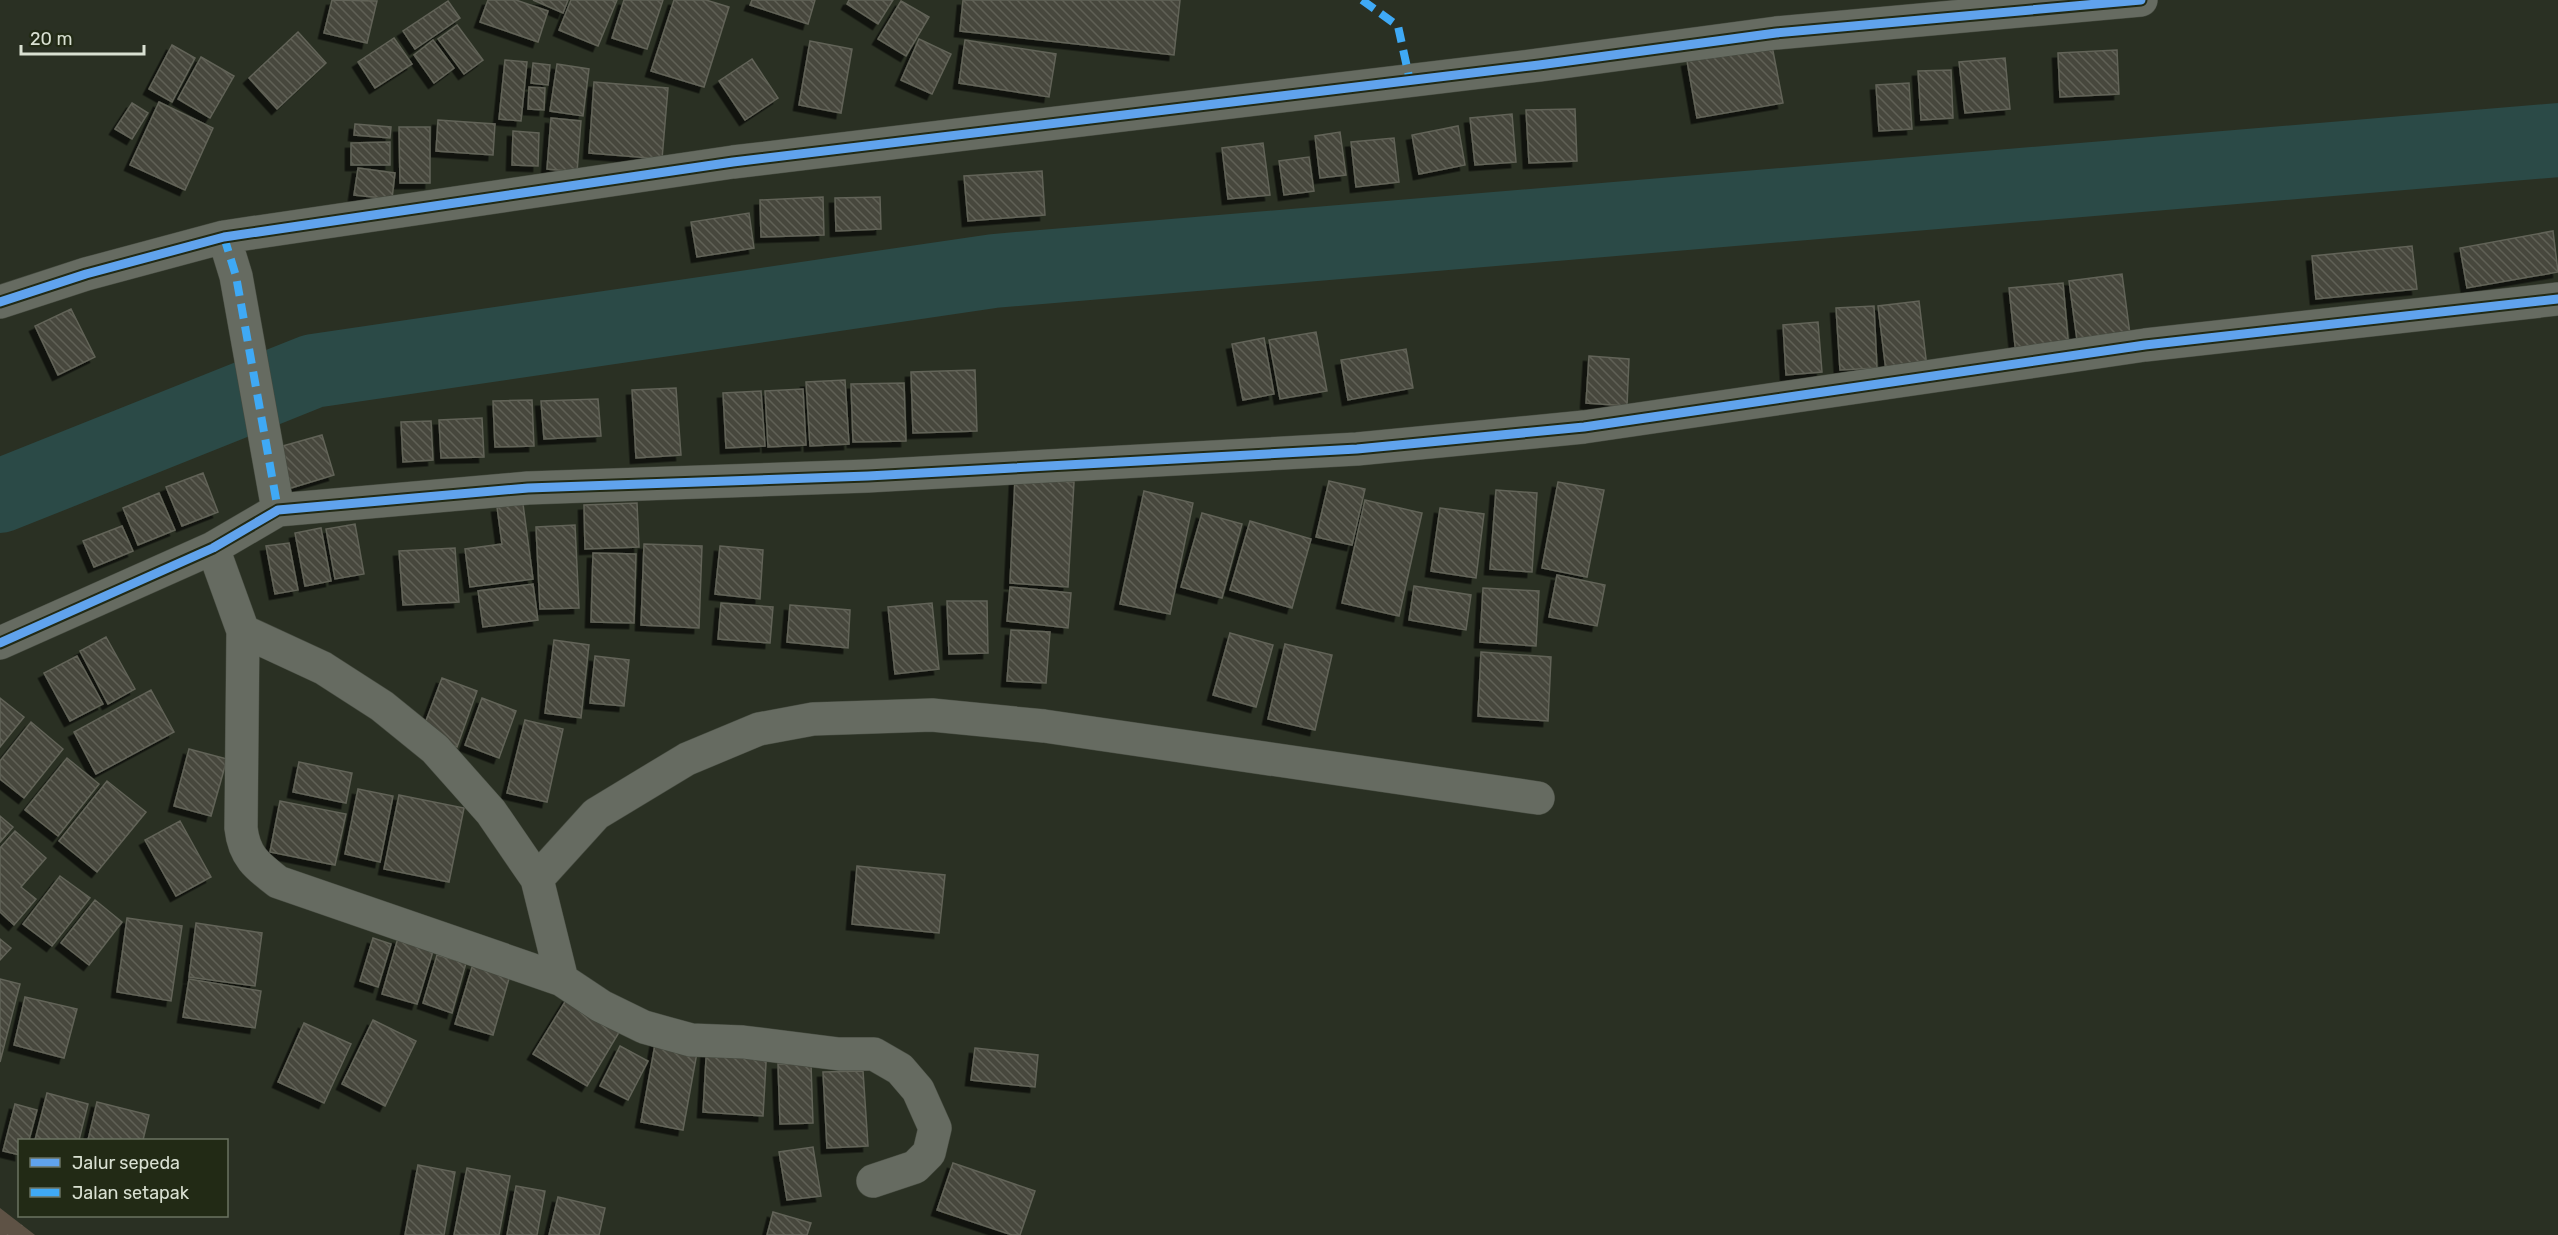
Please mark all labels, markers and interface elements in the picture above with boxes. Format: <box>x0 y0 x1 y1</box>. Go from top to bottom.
scale bar <box>21 18 144 56</box>
text: 20 m <box>30 28 72 50</box>
legend <box>18 1139 228 1217</box>
text: Jalur sepeda <box>72 1152 180 1174</box>
text: Jalan setapak <box>72 1182 190 1204</box>

